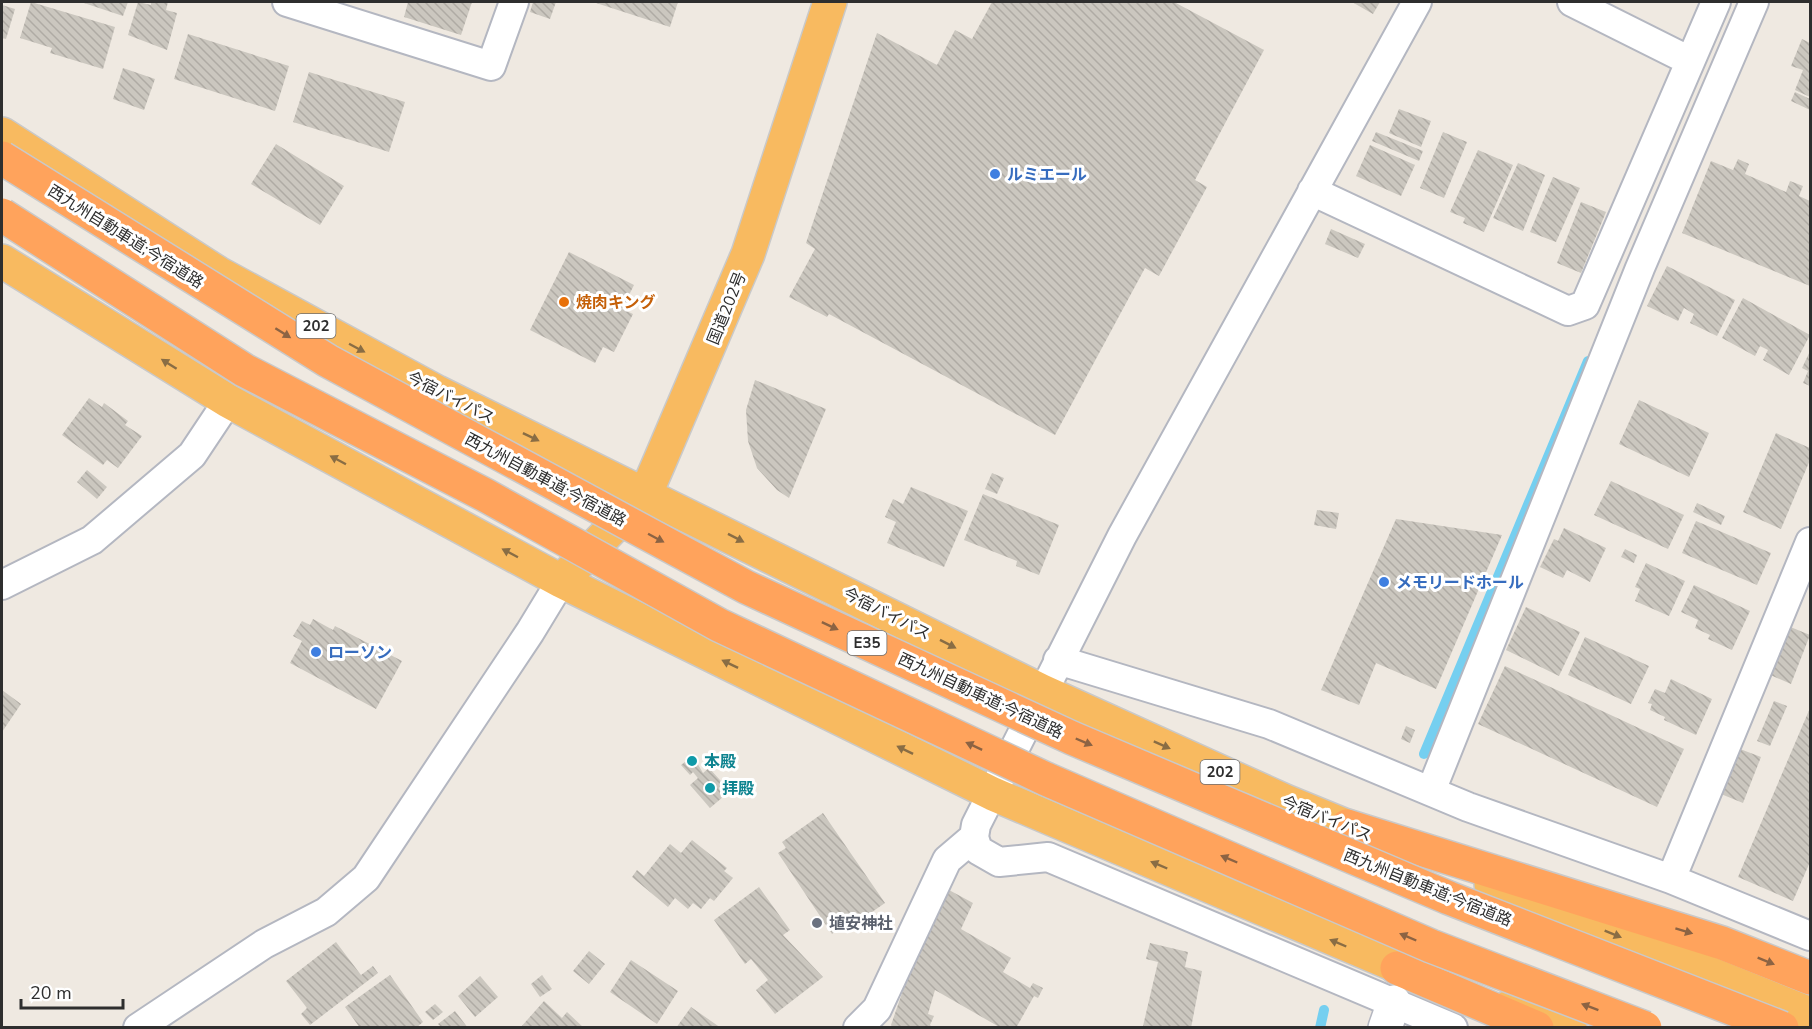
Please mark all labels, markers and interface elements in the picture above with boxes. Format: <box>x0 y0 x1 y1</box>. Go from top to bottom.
place label: ルミエール <box>1007 164 1087 186</box>
marker: ルミエール <box>988 167 1002 181</box>
street label: 西九州自動車道;今宿道路 <box>43 180 207 294</box>
street label: 国道202号 <box>702 269 752 348</box>
place label: 焼肉キング <box>576 292 656 314</box>
marker: 焼肉キング <box>557 295 571 309</box>
road number: 202 <box>296 314 336 338</box>
one-way arrow <box>275 328 291 339</box>
one-way arrow <box>349 343 366 353</box>
one-way arrow <box>161 359 177 370</box>
street label: 今宿バイパス <box>403 366 498 429</box>
street label: 西九州自動車道;今宿道路 <box>461 428 630 532</box>
one-way arrow <box>522 433 539 442</box>
one-way arrow <box>330 455 347 465</box>
one-way arrow <box>648 533 665 543</box>
one-way arrow <box>727 533 744 542</box>
one-way arrow <box>501 548 518 558</box>
place label: メモリードホール <box>1396 572 1524 594</box>
marker: メモリードホール <box>1377 575 1391 589</box>
street label: 今宿バイパス <box>839 582 934 645</box>
one-way arrow <box>822 621 839 630</box>
road number: E35 <box>848 631 886 655</box>
one-way arrow <box>939 639 956 648</box>
place label: ローソン <box>328 642 392 664</box>
marker: ローソン <box>309 645 323 659</box>
street label: 西九州自動車道;今宿道路 <box>895 648 1067 744</box>
one-way arrow <box>721 659 738 669</box>
one-way arrow <box>1075 738 1092 747</box>
one-way arrow <box>966 741 983 750</box>
one-way arrow <box>1153 741 1170 750</box>
one-way arrow <box>896 746 913 755</box>
place label: 本殿 <box>704 751 736 773</box>
marker: 本殿 <box>685 754 699 768</box>
road number: 202 <box>1200 760 1240 784</box>
place label: 拝殿 <box>722 778 754 800</box>
marker: 拝殿 <box>703 781 717 795</box>
street label: 今宿バイパス <box>1278 791 1375 847</box>
street label: 西九州自動車道;今宿道路 <box>1340 844 1515 932</box>
one-way arrow <box>1220 854 1238 864</box>
one-way arrow <box>1150 861 1167 870</box>
place label: 埴安神社 <box>829 913 893 935</box>
marker: 埴安神社 <box>810 916 824 930</box>
one-way arrow <box>1675 927 1693 937</box>
one-way arrow <box>1604 930 1622 939</box>
one-way arrow <box>1400 932 1417 941</box>
one-way arrow <box>1328 938 1346 948</box>
one-way arrow <box>1757 957 1775 966</box>
scale bar <box>21 972 123 1010</box>
text: 20 m <box>30 981 72 1005</box>
one-way arrow <box>1581 1001 1599 1011</box>

